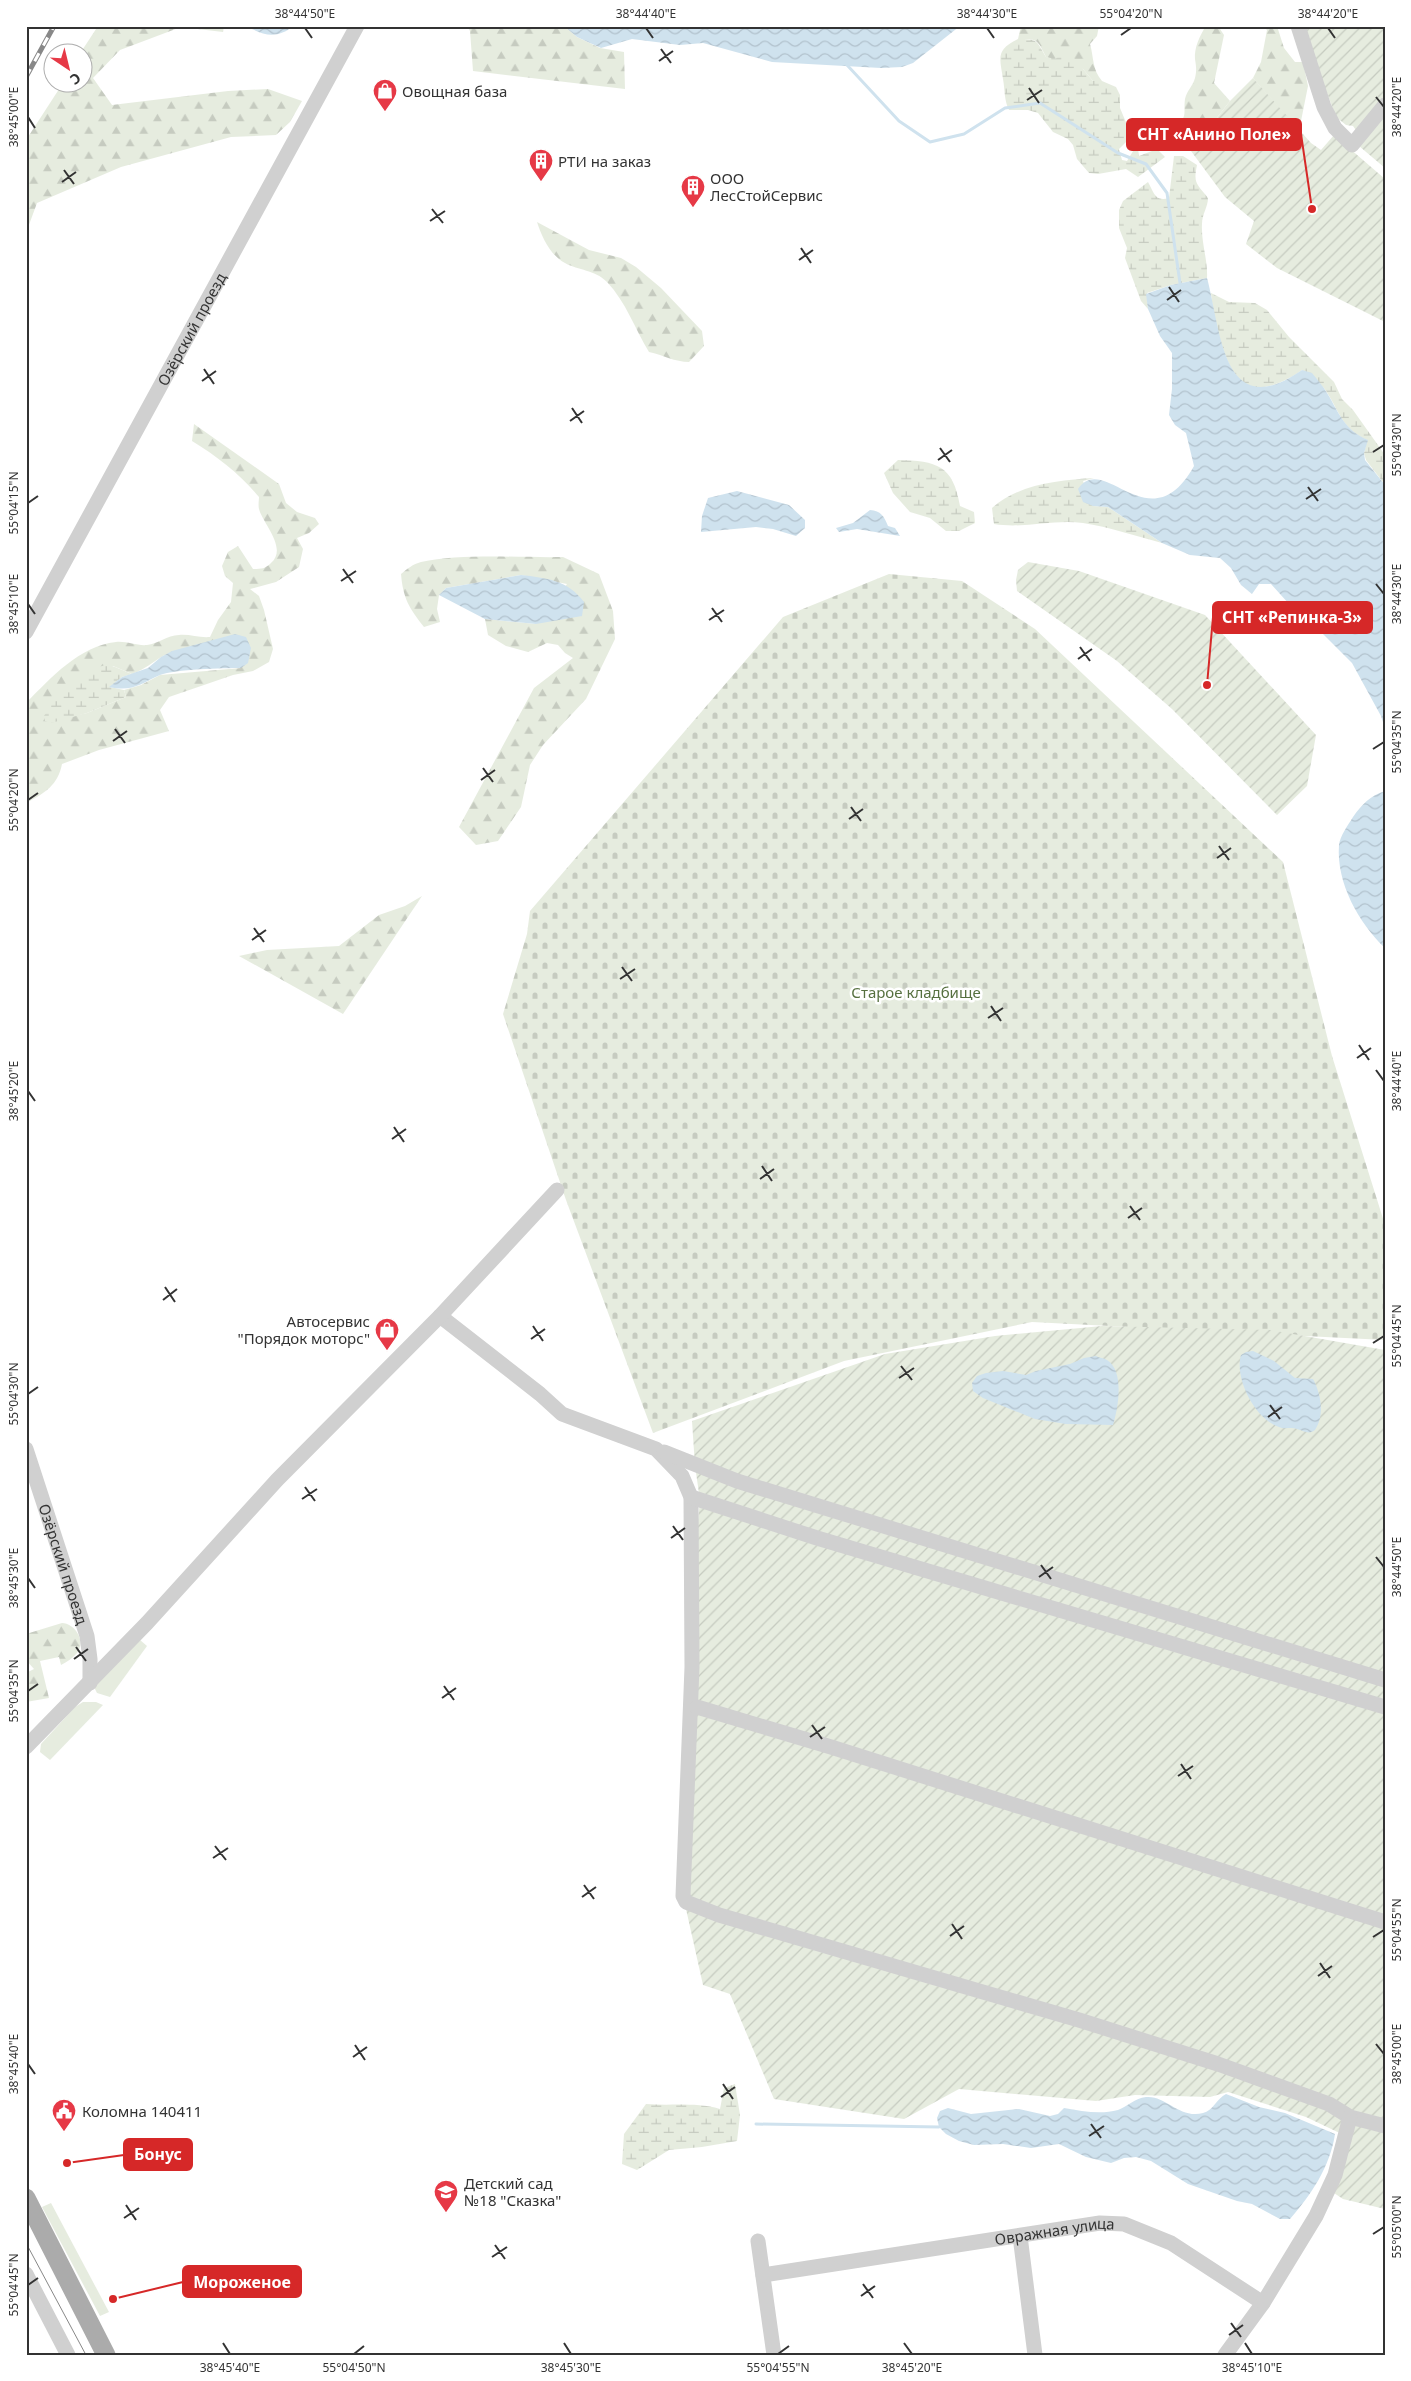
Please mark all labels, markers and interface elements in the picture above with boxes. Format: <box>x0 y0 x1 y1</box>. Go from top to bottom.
text: 38°44'50"E <box>275 5 335 22</box>
text: 38°44'40"E <box>616 5 676 22</box>
text: 38°44'30"E <box>957 5 1017 22</box>
text: 55°04'20"N <box>1099 5 1163 22</box>
text: 38°44'20"E <box>1298 5 1358 22</box>
north arrow <box>42 42 92 92</box>
text: С <box>67 69 85 89</box>
text: 38°44'20"E <box>1388 77 1405 137</box>
shop icon: Овощная база <box>372 78 398 112</box>
place label: Овощная база <box>402 81 507 101</box>
text: 38°45'00"E <box>5 87 22 147</box>
callout: СНТ «Анино Поле» <box>1127 119 1301 150</box>
text: СНТ «Анино Поле» <box>1137 123 1291 145</box>
building icon: РТИ на заказ <box>528 148 554 182</box>
place label: РТИ на заказ <box>558 151 651 171</box>
place label: ООО ЛесСтойСервис <box>710 168 823 205</box>
building icon: ООО ЛесСтойСервис <box>680 174 706 208</box>
street label: Озёрский проезд <box>152 269 230 389</box>
text: 55°04'30"N <box>1388 413 1405 477</box>
text: 55°04'15"N <box>5 471 22 535</box>
text: 38°44'30"E <box>1388 564 1405 624</box>
text: 38°45'10"E <box>5 574 22 634</box>
callout: СНТ «Репинка-3» <box>1213 602 1372 633</box>
text: СНТ «Репинка-3» <box>1222 606 1362 628</box>
text: 55°04'35"N <box>1388 710 1405 774</box>
text: 55°04'20"N <box>5 768 22 832</box>
park label: Старое кладбище <box>851 982 981 1002</box>
text: 38°44'40"E <box>1388 1051 1405 1111</box>
text: 38°45'20"E <box>5 1061 22 1121</box>
text: 55°04'45"N <box>1388 1304 1405 1368</box>
place label: Автосервис "Порядок моторс" <box>238 1311 370 1348</box>
shop icon: Автосервис "Порядок моторс" <box>374 1317 400 1351</box>
text: 55°04'30"N <box>5 1362 22 1426</box>
street label: Озёрский проезд <box>34 1501 93 1627</box>
text: 38°44'50"E <box>1388 1537 1405 1597</box>
text: 38°45'30"E <box>5 1548 22 1608</box>
text: 55°04'35"N <box>5 1659 22 1723</box>
text: 55°04'55"N <box>1388 1898 1405 1962</box>
text: 38°45'00"E <box>1388 2024 1405 2084</box>
text: 38°45'40"E <box>5 2034 22 2094</box>
public building icon: Коломна 140411 <box>51 2098 77 2132</box>
place label: Коломна 140411 <box>82 2101 202 2121</box>
callout: Бонус <box>124 2139 192 2170</box>
text: Бонус <box>134 2143 182 2165</box>
place label: Детский сад №18 "Сказка" <box>464 2173 561 2210</box>
school or university icon: Детский сад №18 "Сказка" <box>433 2179 459 2213</box>
text: 55°05'00"N <box>1388 2195 1405 2259</box>
street label: Овражная улица <box>993 2213 1115 2249</box>
text: 55°04'45"N <box>5 2253 22 2317</box>
callout: Мороженое <box>183 2266 301 2297</box>
text: Мороженое <box>193 2271 291 2293</box>
text: 38°45'40"E <box>200 2359 260 2376</box>
text: 55°04'50"N <box>322 2359 386 2376</box>
text: 38°45'30"E <box>541 2359 601 2376</box>
text: 55°04'55"N <box>746 2359 810 2376</box>
text: 38°45'20"E <box>882 2359 942 2376</box>
text: 38°45'10"E <box>1222 2359 1282 2376</box>

